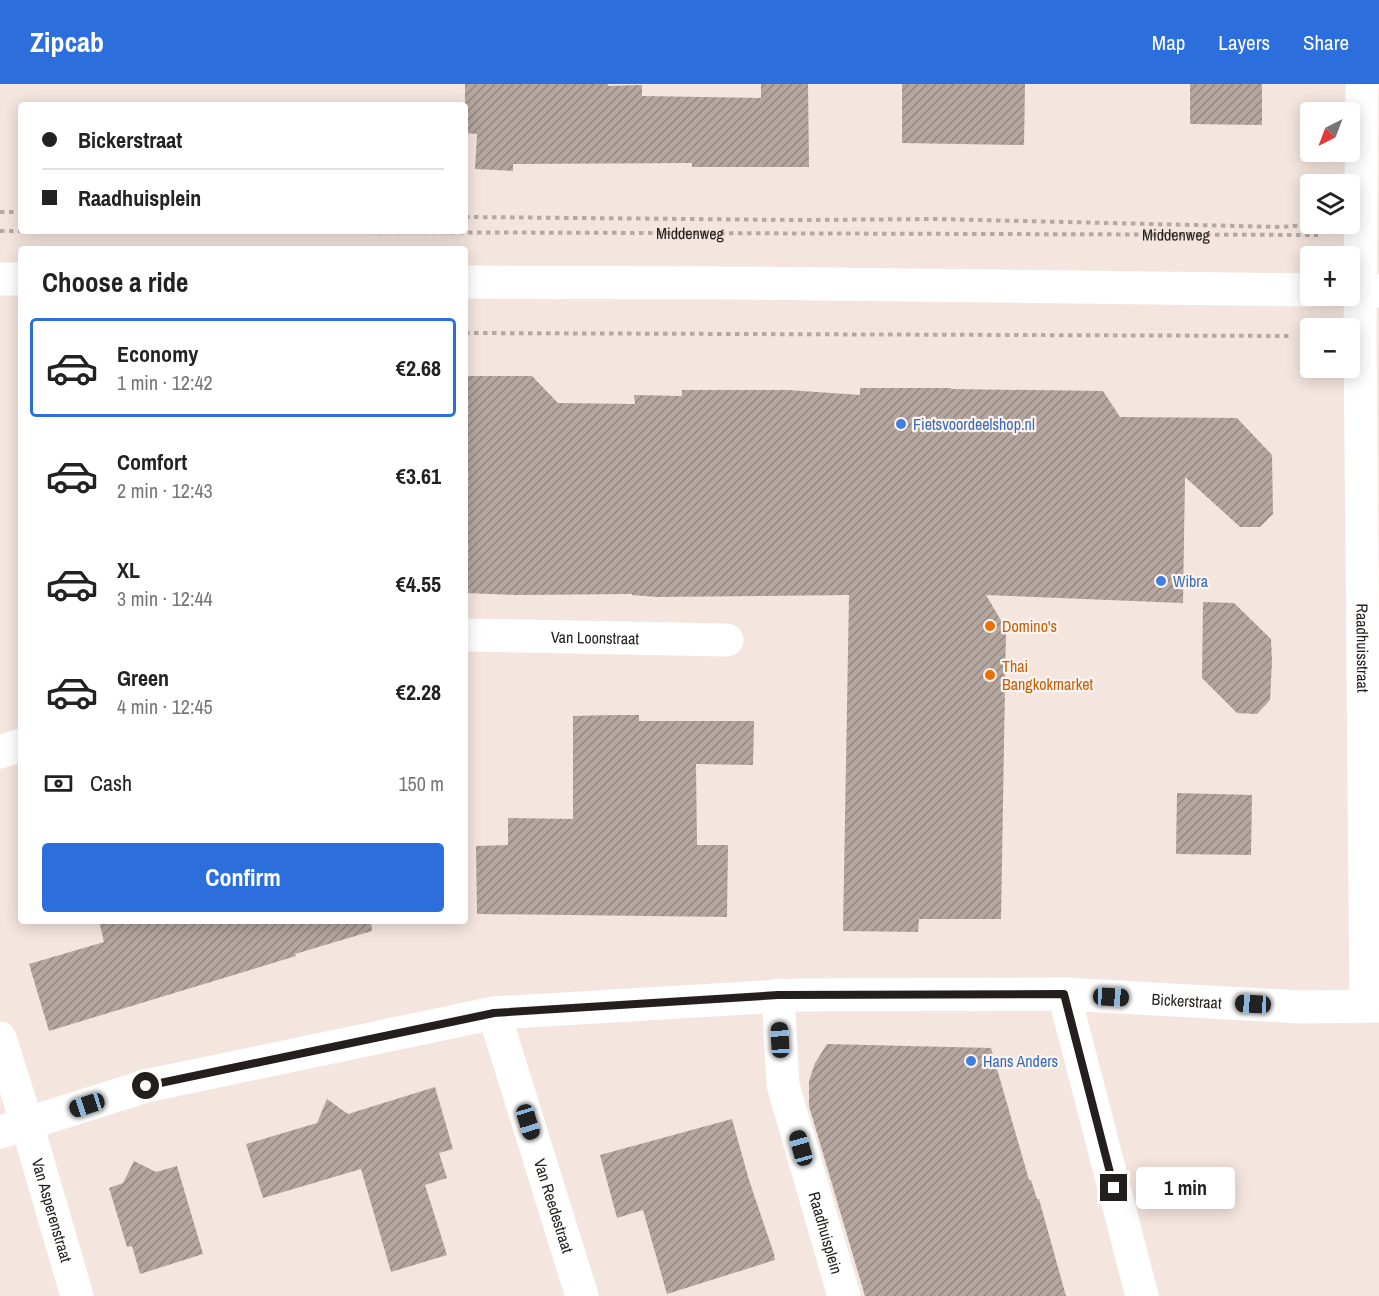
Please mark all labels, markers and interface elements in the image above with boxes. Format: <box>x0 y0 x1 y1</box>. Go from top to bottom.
text: Zipcab <box>30 23 104 61</box>
text: Map <box>1152 28 1185 57</box>
text: Layers <box>1218 28 1270 57</box>
text: Share <box>1303 28 1349 57</box>
north arrow <box>1300 102 1360 162</box>
map controls <box>1300 102 1360 378</box>
text: Bickerstraat <box>78 125 182 155</box>
button: layers <box>1300 174 1360 234</box>
text: Raadhuisplein <box>78 183 201 213</box>
street label: Middenweg <box>656 222 725 244</box>
street label: Middenweg <box>1142 223 1211 246</box>
button: + <box>1300 246 1360 306</box>
text: Choose a ride <box>42 264 188 300</box>
button: − <box>1300 318 1360 378</box>
text: Economy <box>117 339 198 369</box>
icon: car <box>45 341 99 395</box>
text: €2.68 <box>396 353 441 383</box>
text: 1 min · 12:42 <box>117 369 213 396</box>
place label: Fietsvoordeelshop.nl <box>913 413 1035 435</box>
marker: Fietsvoordeelshop.nl <box>894 417 908 431</box>
text: Comfort <box>117 447 187 477</box>
icon: car <box>45 449 99 503</box>
text: €3.61 <box>396 461 441 491</box>
text: 2 min · 12:43 <box>117 477 213 504</box>
text: XL <box>117 555 140 585</box>
icon: car <box>45 557 99 611</box>
text: €4.55 <box>396 569 441 599</box>
place label: Wibra <box>1173 570 1209 592</box>
marker: Wibra <box>1154 574 1168 588</box>
text: 3 min · 12:44 <box>117 585 213 612</box>
street label: Raadhuisstraat <box>1351 603 1374 693</box>
place label: Domino's <box>1002 615 1057 637</box>
marker: Domino's <box>983 619 997 633</box>
street label: Van Loonstraat <box>551 626 640 649</box>
place label: Thai Bangkokmarket <box>1002 655 1094 695</box>
text: Green <box>117 663 169 693</box>
icon: car <box>45 665 99 719</box>
marker: Thai Bangkokmarket <box>983 668 997 682</box>
text: €2.28 <box>396 677 441 707</box>
text: 4 min · 12:45 <box>117 693 213 720</box>
icon: cash <box>42 767 75 800</box>
text: Cash <box>90 768 132 798</box>
text: 150 m <box>398 770 444 797</box>
button: Confirm <box>42 843 444 912</box>
car <box>1093 987 1129 1007</box>
street label: Bickerstraat <box>1151 988 1223 1014</box>
car <box>1235 994 1271 1014</box>
car <box>770 1022 790 1058</box>
place label: Hans Anders <box>983 1050 1058 1072</box>
marker: Hans Anders <box>964 1054 978 1068</box>
route start <box>132 1072 159 1099</box>
car <box>67 1091 107 1119</box>
car <box>514 1102 542 1142</box>
car <box>787 1128 815 1168</box>
street label: Van Asperenstraat <box>27 1156 78 1265</box>
street label: Van Reedestraat <box>529 1156 579 1256</box>
callout: 1 min <box>1135 1167 1234 1209</box>
route end <box>1100 1174 1127 1201</box>
text: 1 min <box>1164 1174 1207 1201</box>
street label: Raadhuisplein <box>803 1189 848 1277</box>

